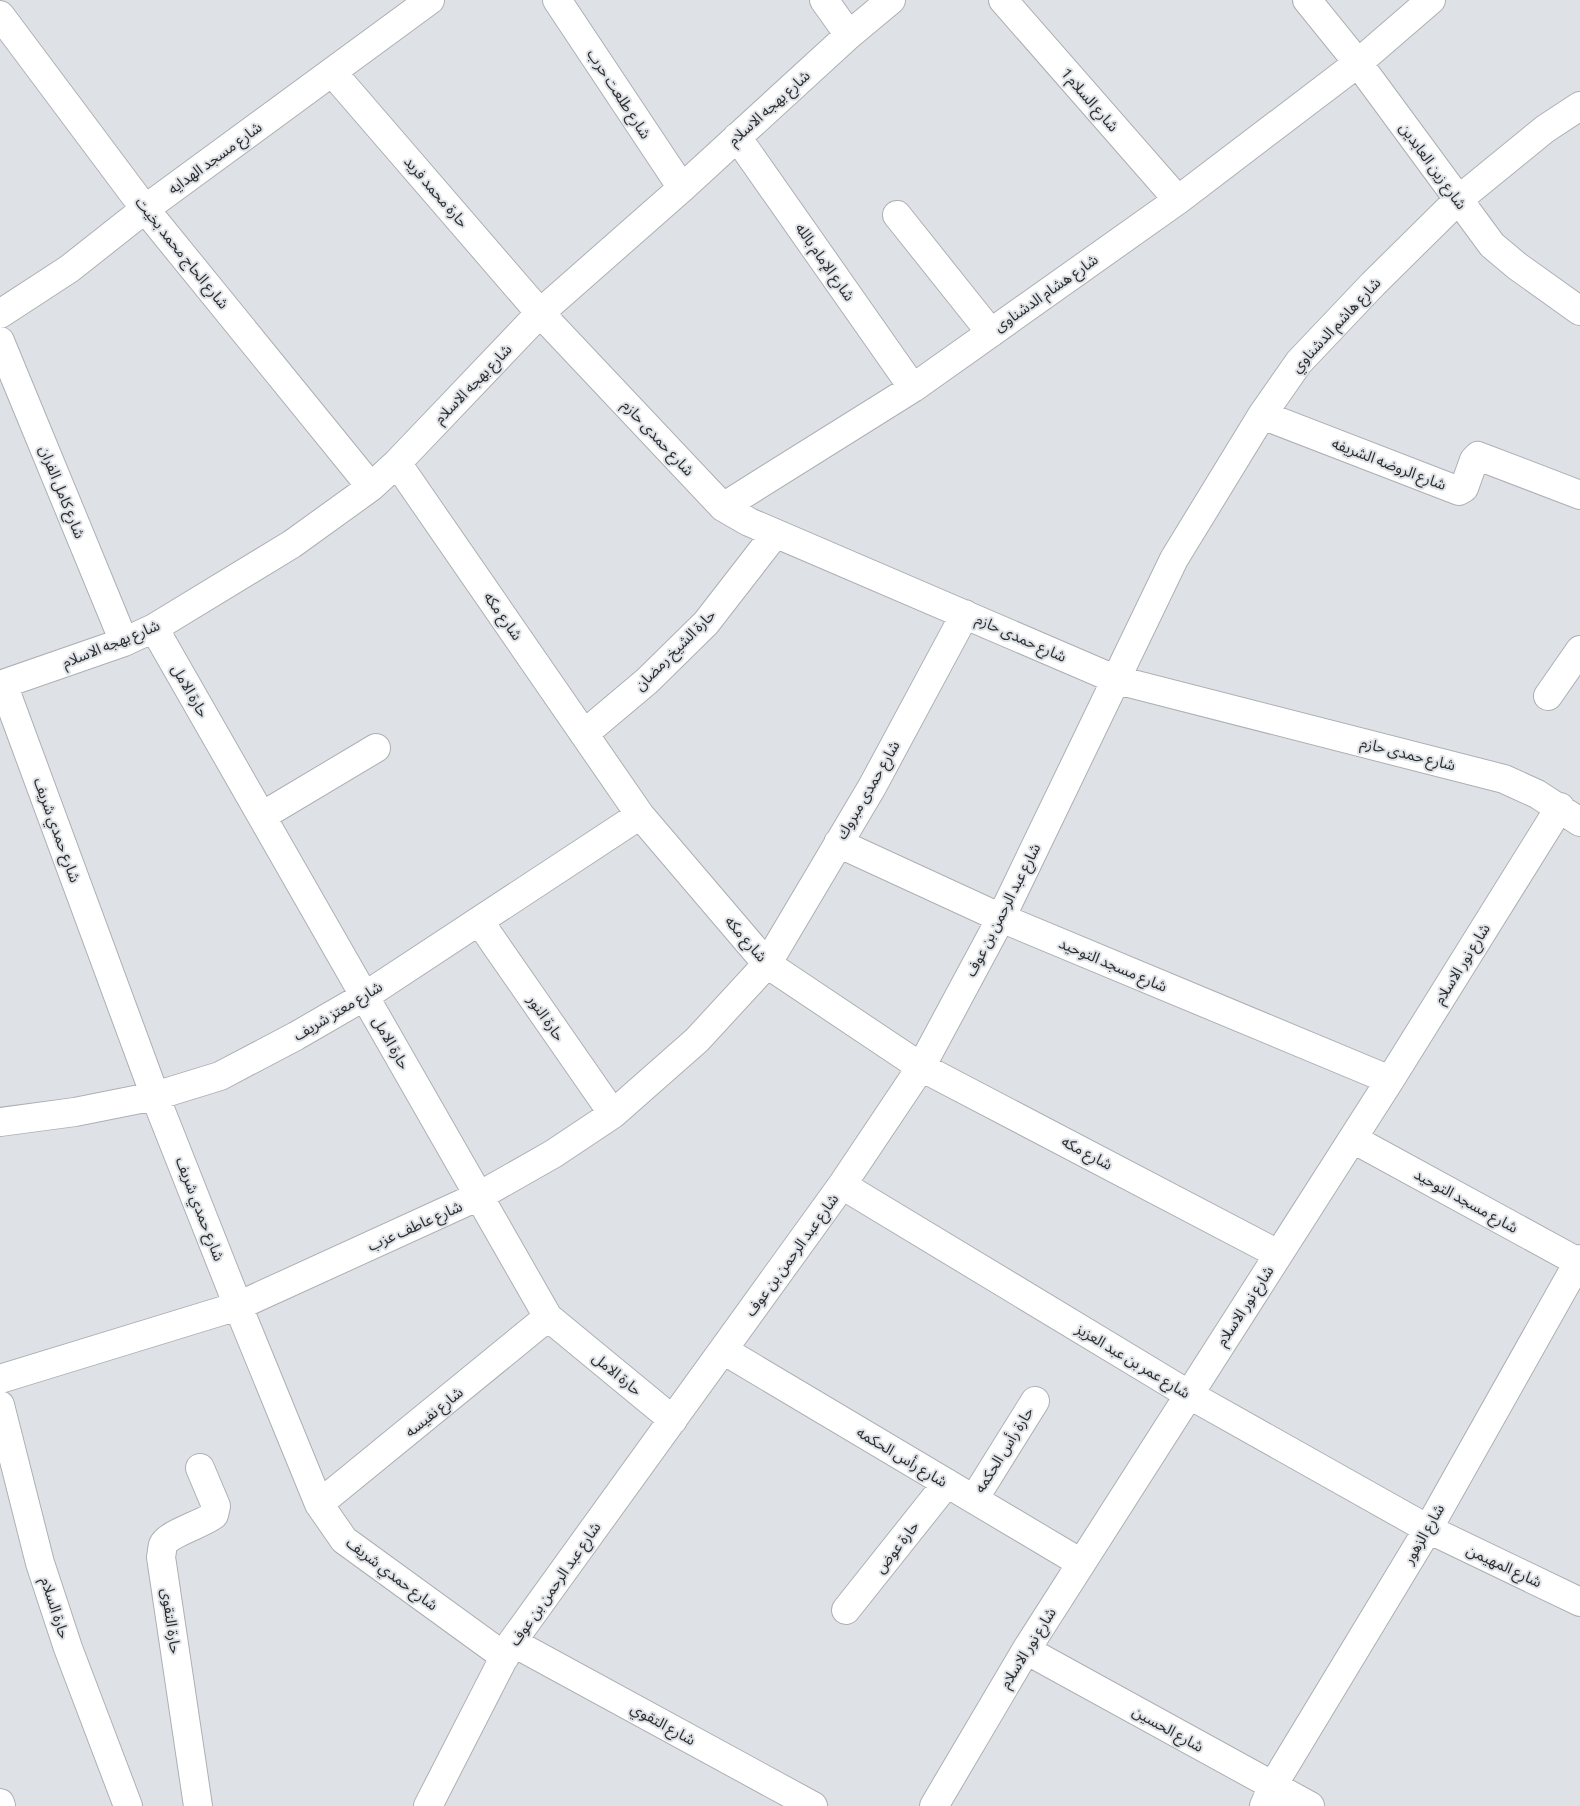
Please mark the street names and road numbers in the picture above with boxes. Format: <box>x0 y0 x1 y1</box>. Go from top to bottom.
street label: شارع طلعت حرب <box>581 45 656 144</box>
street label: شارع السلام 1 <box>1055 64 1123 137</box>
street label: شارع بهجه الاسلام <box>724 66 816 152</box>
street label: شارع مسجد الهدايه <box>164 117 267 200</box>
street label: شارع زين العابدين <box>1393 119 1471 215</box>
street label: حارة محمد فريد <box>400 152 473 231</box>
street label: شارع الحاج محمد بخيت <box>129 193 233 315</box>
street label: شارع الإمام بالله <box>789 219 859 306</box>
street label: شارع هشام الدشناوى <box>990 249 1103 338</box>
street label: شارع هاشم الدشناوي <box>1287 273 1387 378</box>
street label: شارع بهجه الاسلام <box>430 340 518 430</box>
street label: شارع حمدى حازم <box>616 396 699 482</box>
street label: شارع الروضه الشريفه <box>1328 433 1449 497</box>
street label: شارع كامل الفران <box>32 443 90 542</box>
street label: شارع مكه <box>477 588 527 646</box>
street label: حارة الشيخ رمضان <box>630 605 721 696</box>
street label: شارع حمدى حازم <box>972 609 1070 669</box>
street label: شارع بهجه الاسلام <box>59 615 164 675</box>
street label: حارة الامل <box>168 661 213 721</box>
street label: شارع حمدى حازم <box>1358 733 1458 777</box>
street label: شارع حمدى مبروك <box>832 737 906 844</box>
street label: شارع حمدي شريف <box>27 775 85 886</box>
street label: شارع عبد الرحمن بن عوف <box>961 840 1047 981</box>
street label: شارع مكه <box>719 912 772 968</box>
street label: شارع نور الاسلام <box>1429 920 1497 1009</box>
street label: شارع مسجد التوحيد <box>1055 933 1170 999</box>
street label: شارع معتز شريف <box>290 976 387 1047</box>
street label: حارة النور <box>523 990 569 1045</box>
street label: حارة الامل <box>369 1013 414 1073</box>
street label: شارع مكه <box>1057 1131 1116 1177</box>
street label: شارع حمدي شريف <box>169 1154 229 1265</box>
street label: شارع مسجد التوحيد <box>1410 1164 1522 1240</box>
street label: شارع عبد الرحمن بن عوف <box>741 1189 845 1322</box>
street label: شارع عاطف عزب <box>364 1196 467 1258</box>
street label: شارع نور الاسلام <box>1212 1262 1280 1351</box>
street label: شارع عمر بن عبد العزيز <box>1070 1319 1194 1405</box>
street label: حارة الامل <box>589 1348 646 1399</box>
street label: شارع نفيسه <box>401 1382 469 1443</box>
street label: حارة رأس الحكمه <box>970 1403 1038 1496</box>
street label: شارع رأس الحكمه <box>852 1422 951 1494</box>
street label: شارع الزهور <box>1398 1500 1451 1569</box>
street label: حارة عوض <box>870 1517 923 1577</box>
street label: شارع عبد الرحمن بن عوف <box>505 1518 607 1651</box>
street label: شارع حمدي شريف <box>341 1533 442 1617</box>
street label: شارع المهيمن <box>1462 1540 1545 1594</box>
street label: حارة السلام <box>35 1575 74 1642</box>
street label: حارة التقوى <box>157 1587 186 1655</box>
street label: شارع نور الاسلام <box>995 1604 1063 1693</box>
street label: شارع التقوي <box>626 1698 699 1752</box>
street label: شارع الحسين <box>1128 1701 1207 1759</box>

